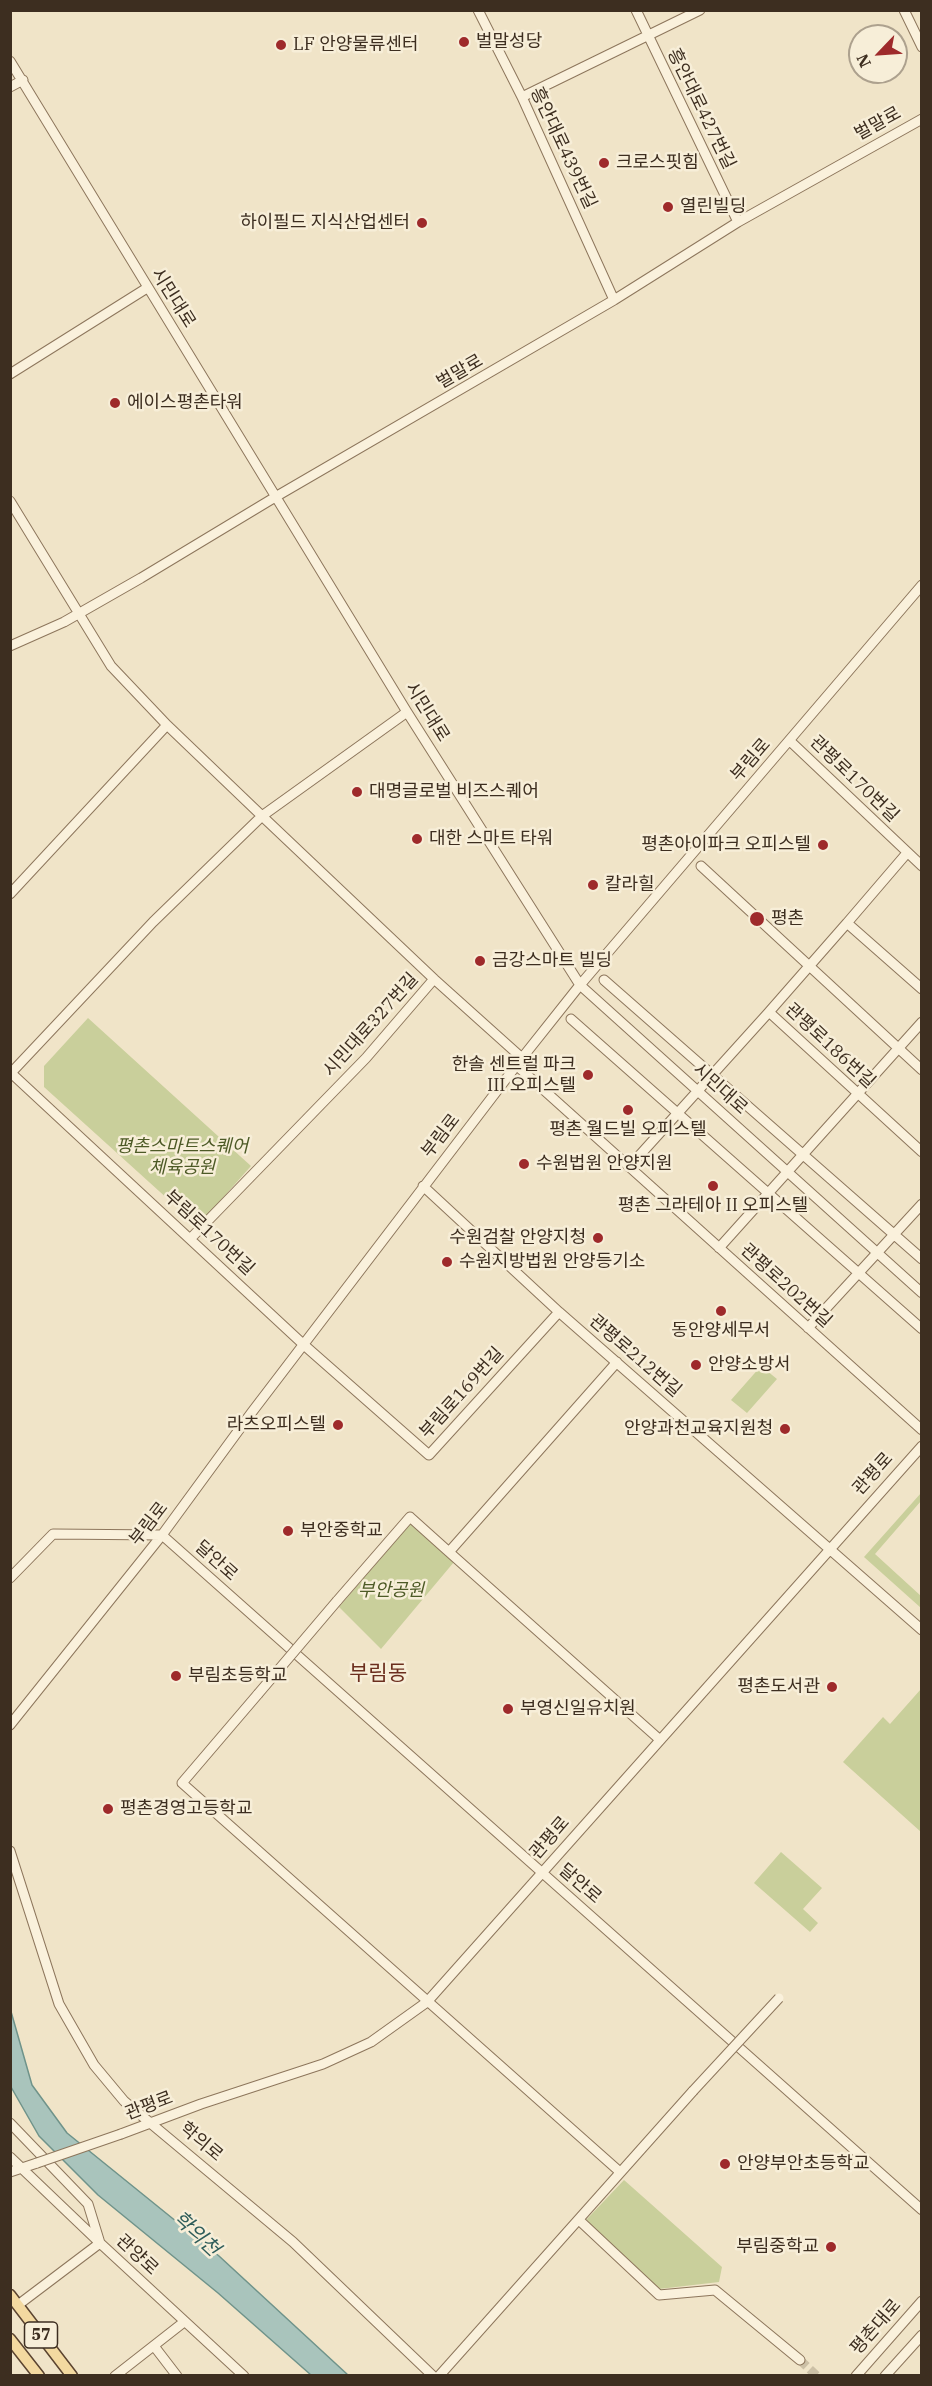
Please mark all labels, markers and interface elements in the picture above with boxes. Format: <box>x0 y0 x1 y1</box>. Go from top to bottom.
north arrow <box>848 24 908 84</box>
place label: 벌말성당 <box>476 31 542 53</box>
place label: LF 안양물류센터 <box>293 34 418 56</box>
marker: 벌말성당 <box>457 35 471 49</box>
marker: LF 안양물류센터 <box>274 38 288 52</box>
street label: 흥안대로427번길 <box>662 45 740 173</box>
text: N <box>852 51 875 71</box>
street label: 흥안대로439번길 <box>525 84 601 212</box>
street label: 벌말로 <box>851 103 905 145</box>
place label: 크로스핏힘 <box>616 152 699 174</box>
marker: 크로스핏힘 <box>597 156 611 170</box>
place label: 열린빌딩 <box>680 196 746 218</box>
marker: 열린빌딩 <box>661 200 675 214</box>
place label: 하이필드 지식산업센터 <box>240 212 410 234</box>
marker: 하이필드 지식산업센터 <box>415 216 429 230</box>
street label: 시민대로 <box>146 264 200 332</box>
street label: 벌말로 <box>433 350 487 394</box>
place label: 에이스평촌타워 <box>127 392 243 414</box>
marker: 에이스평촌타워 <box>108 396 122 410</box>
street label: 시민대로 <box>400 678 454 746</box>
street label: 관평로170번길 <box>805 731 903 827</box>
street label: 부림로 <box>727 734 775 786</box>
place label: 대명글로벌 비즈스퀘어 <box>369 781 539 803</box>
marker: 대명글로벌 비즈스퀘어 <box>350 785 364 799</box>
place label: 대한 스마트 타워 <box>429 828 553 850</box>
marker: 대한 스마트 타워 <box>410 832 424 846</box>
place label: 평촌아이파크 오피스텔 <box>641 834 811 856</box>
marker: 평촌아이파크 오피스텔 <box>816 838 830 852</box>
place label: 칼라힐 <box>605 874 655 896</box>
marker: 칼라힐 <box>586 878 600 892</box>
place label: 평촌 <box>771 908 804 930</box>
marker: 평촌 <box>748 910 766 928</box>
place label: 금강스마트 빌딩 <box>492 950 612 972</box>
marker: 금강스마트 빌딩 <box>473 954 487 968</box>
street label: 시민대로327번길 <box>319 969 423 1081</box>
street label: 관평로186번길 <box>781 999 879 1093</box>
place label: 한솔 센트럴 파크 III 오피스텔 <box>452 1054 576 1096</box>
street label: 시민대로 <box>688 1059 752 1119</box>
marker: 한솔 센트럴 파크 III 오피스텔 <box>581 1068 595 1082</box>
marker: 평촌 월드빌 오피스텔 <box>621 1103 635 1117</box>
street label: 부림로 <box>417 1110 465 1162</box>
place label: 평촌 월드빌 오피스텔 <box>549 1119 707 1141</box>
park label: 평촌스마트스퀘어 체육공원 <box>116 1136 248 1178</box>
place label: 수원법원 안양지원 <box>536 1153 673 1175</box>
marker: 수원법원 안양지원 <box>517 1157 531 1171</box>
marker: 평촌 그라테아 II 오피스텔 <box>706 1179 720 1193</box>
street label: 부림로170번길 <box>160 1186 258 1280</box>
place label: 평촌 그라테아 II 오피스텔 <box>618 1195 808 1217</box>
place label: 수원검찰 안양지청 <box>449 1227 586 1249</box>
marker: 수원검찰 안양지청 <box>591 1231 605 1245</box>
street label: 관평로202번길 <box>736 1239 836 1333</box>
place label: 수원지방법원 안양등기소 <box>459 1251 645 1273</box>
marker: 수원지방법원 안양등기소 <box>440 1255 454 1269</box>
marker: 동안양세무서 <box>714 1304 728 1318</box>
street label: 관평로212번길 <box>584 1310 686 1402</box>
place label: 동안양세무서 <box>671 1320 771 1342</box>
street label: 부림로169번길 <box>415 1343 509 1443</box>
place label: 안양소방서 <box>708 1354 791 1376</box>
marker: 안양소방서 <box>689 1358 703 1372</box>
place label: 라츠오피스텔 <box>227 1414 326 1436</box>
marker: 라츠오피스텔 <box>331 1418 345 1432</box>
place label: 안양과천교육지원청 <box>624 1418 773 1440</box>
marker: 안양과천교육지원청 <box>778 1422 792 1436</box>
street label: 관평로 <box>848 1448 898 1500</box>
street label: 부림로 <box>125 1498 173 1550</box>
place label: 부안중학교 <box>300 1520 383 1542</box>
marker: 부안중학교 <box>281 1524 295 1538</box>
street label: 달안로 <box>190 1536 242 1586</box>
park label: 부안공원 <box>358 1580 424 1602</box>
district label: 부림동 <box>349 1661 407 1687</box>
place label: 부림초등학교 <box>188 1665 287 1687</box>
marker: 부림초등학교 <box>169 1669 183 1683</box>
place label: 평촌도서관 <box>737 1676 820 1698</box>
marker: 평촌도서관 <box>825 1680 839 1694</box>
place label: 부영신일유치원 <box>520 1698 636 1720</box>
marker: 부영신일유치원 <box>501 1702 515 1716</box>
place label: 평촌경영고등학교 <box>120 1798 252 1820</box>
marker: 평촌경영고등학교 <box>101 1802 115 1816</box>
street label: 관평로 <box>526 1812 574 1864</box>
street label: 달안로 <box>554 1860 606 1908</box>
street label: 관평로 <box>122 2087 176 2125</box>
street label: 학의로 <box>175 2118 227 2166</box>
place label: 안양부안초등학교 <box>737 2153 869 2175</box>
marker: 안양부안초등학교 <box>718 2157 732 2171</box>
water label: 학의천 <box>168 2206 224 2262</box>
street label: 관양로 <box>111 2230 163 2280</box>
place label: 부림중학교 <box>736 2236 819 2258</box>
marker: 부림중학교 <box>824 2240 838 2254</box>
street label: 평촌대로 <box>846 2295 906 2359</box>
road number: 57 <box>24 2322 57 2348</box>

